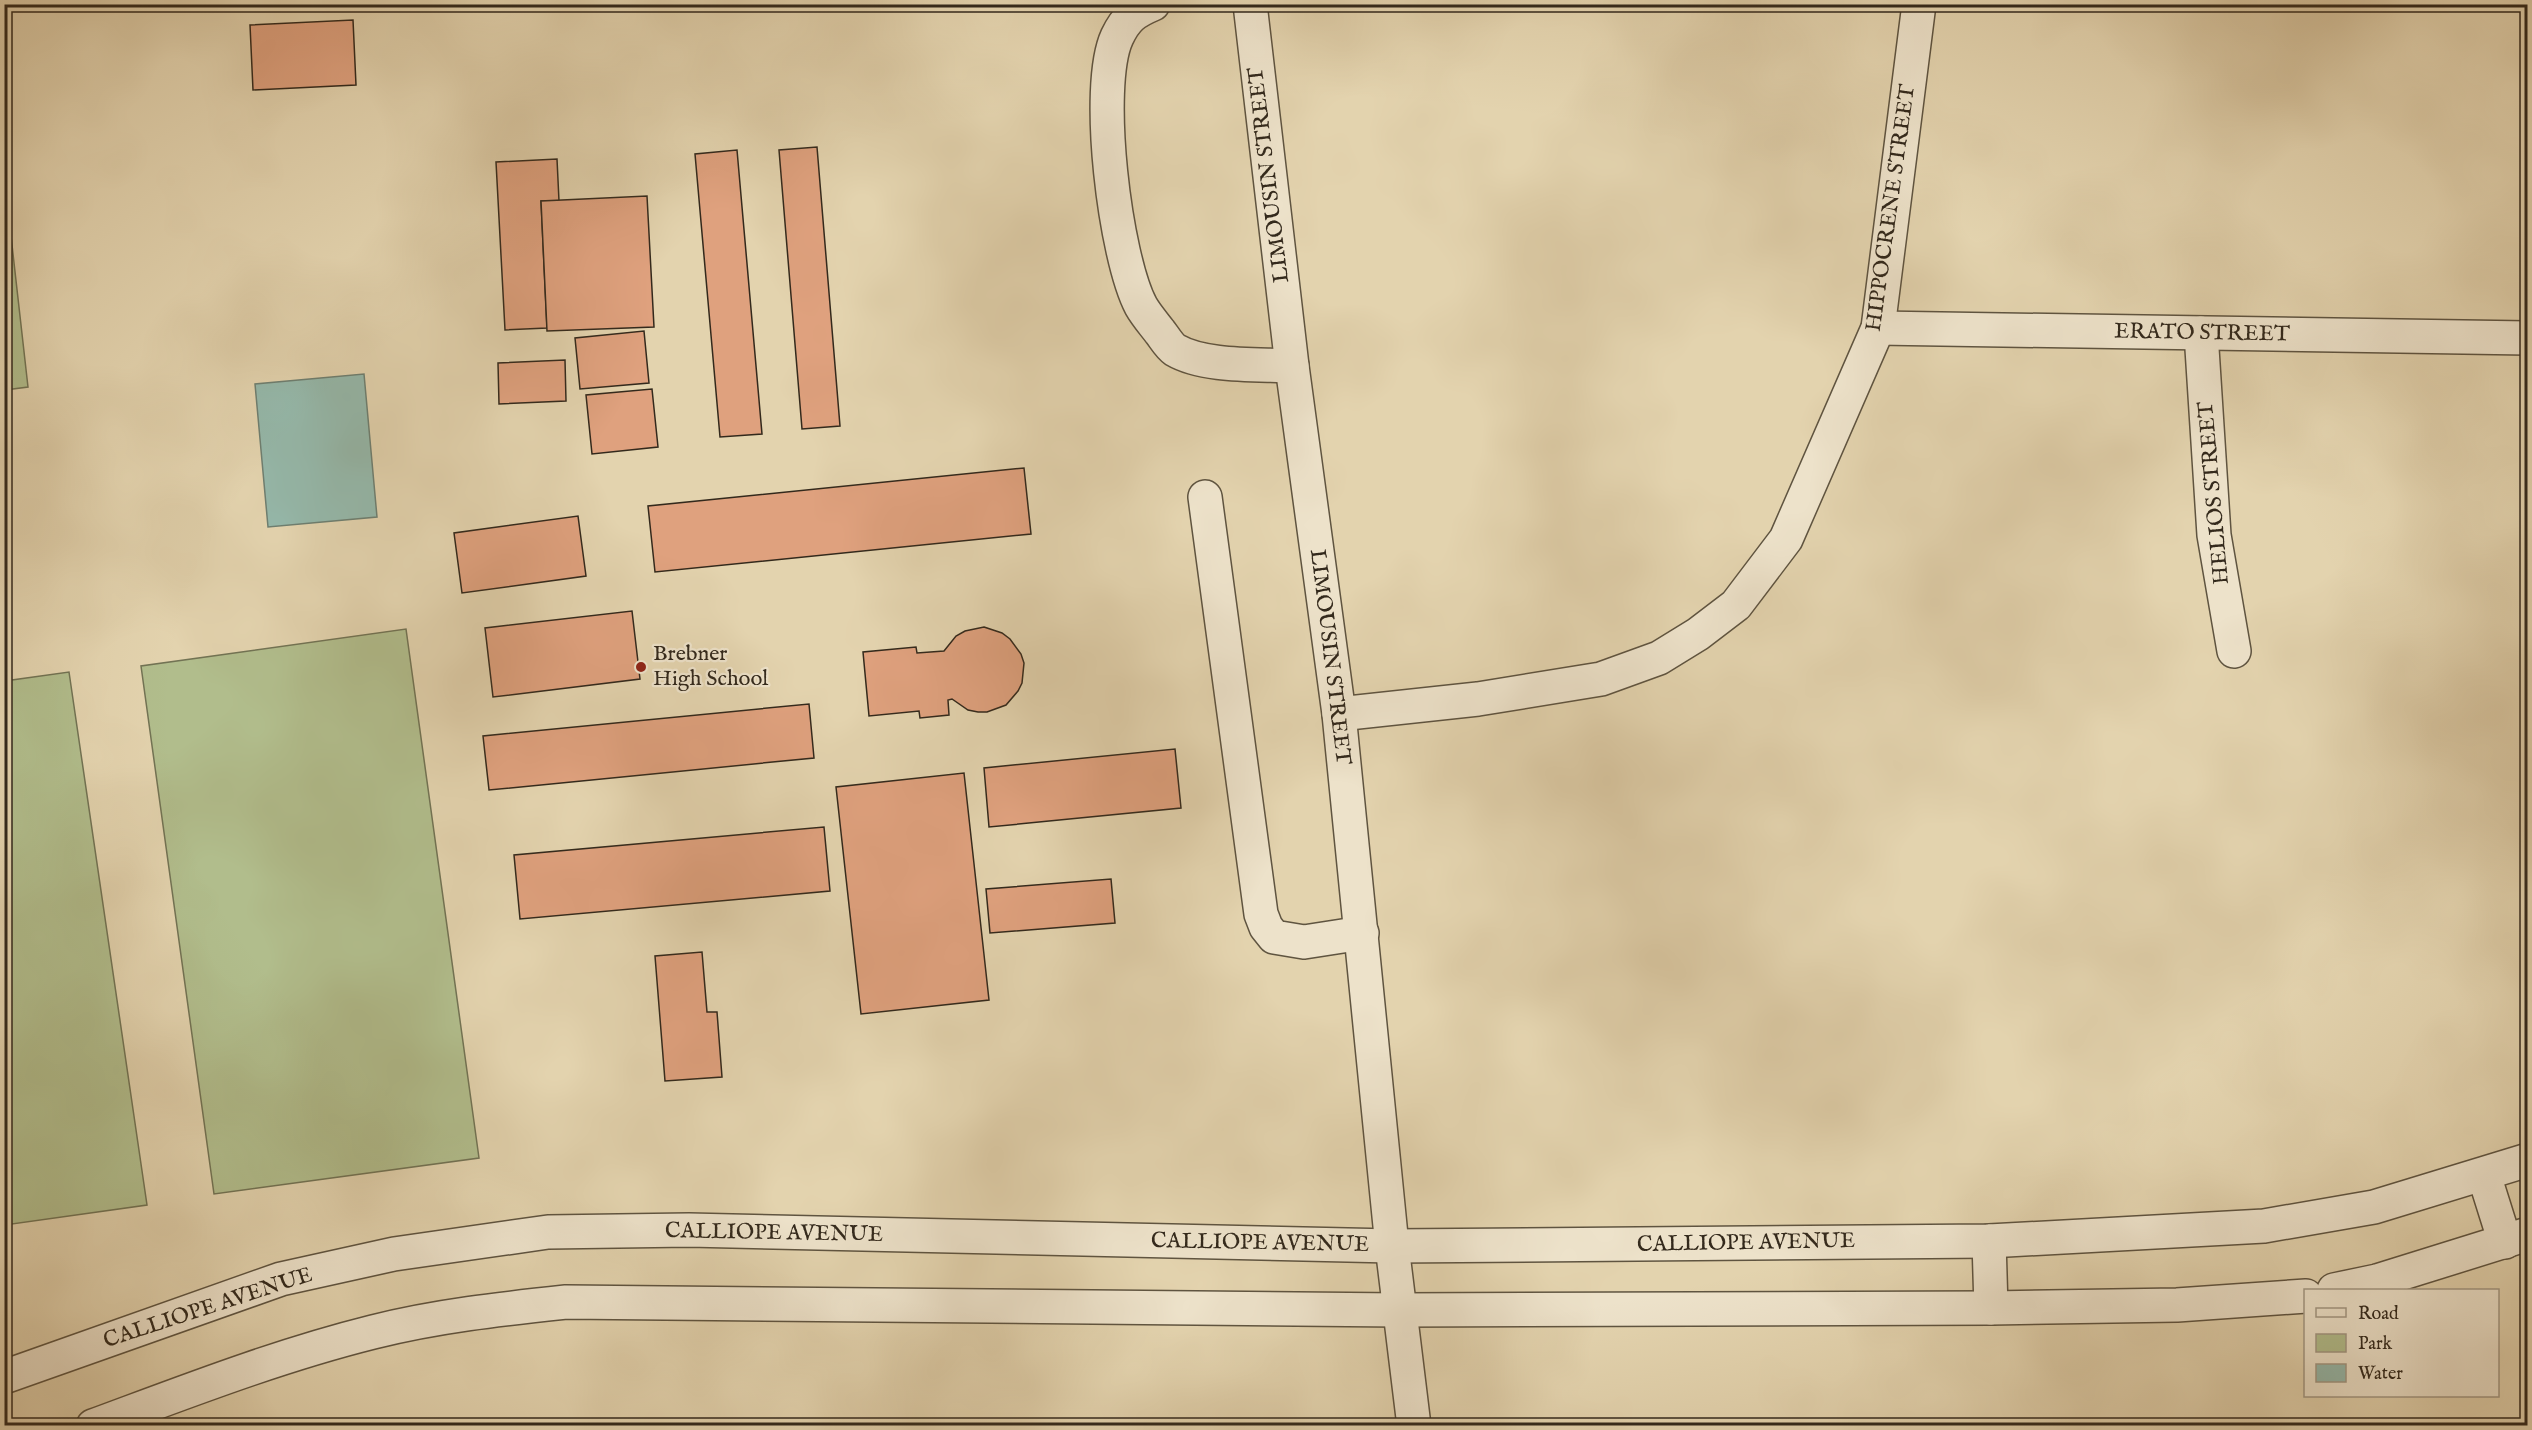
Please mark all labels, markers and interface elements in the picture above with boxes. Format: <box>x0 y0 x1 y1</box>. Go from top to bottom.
street label: LIMOUSIN STREET <box>1242 66 1296 284</box>
street label: HIPPOCRENE STREET <box>1860 83 1922 333</box>
street label: ERATO STREET <box>2114 317 2290 349</box>
street label: HELIOS STREET <box>2192 400 2236 586</box>
street label: LIMOUSIN STREET <box>1303 548 1357 766</box>
place label: Brebner High School <box>653 640 768 693</box>
marker: Brebner High School <box>634 660 648 674</box>
street label: CALLIOPE AVENUE <box>665 1217 883 1249</box>
street label: CALLIOPE AVENUE <box>1151 1227 1369 1259</box>
street label: CALLIOPE AVENUE <box>1637 1227 1855 1259</box>
street label: CALLIOPE AVENUE <box>100 1261 316 1355</box>
legend <box>2304 1289 2499 1397</box>
text: Road <box>2358 1303 2399 1326</box>
text: Park <box>2358 1333 2393 1356</box>
text: Water <box>2358 1363 2403 1386</box>

